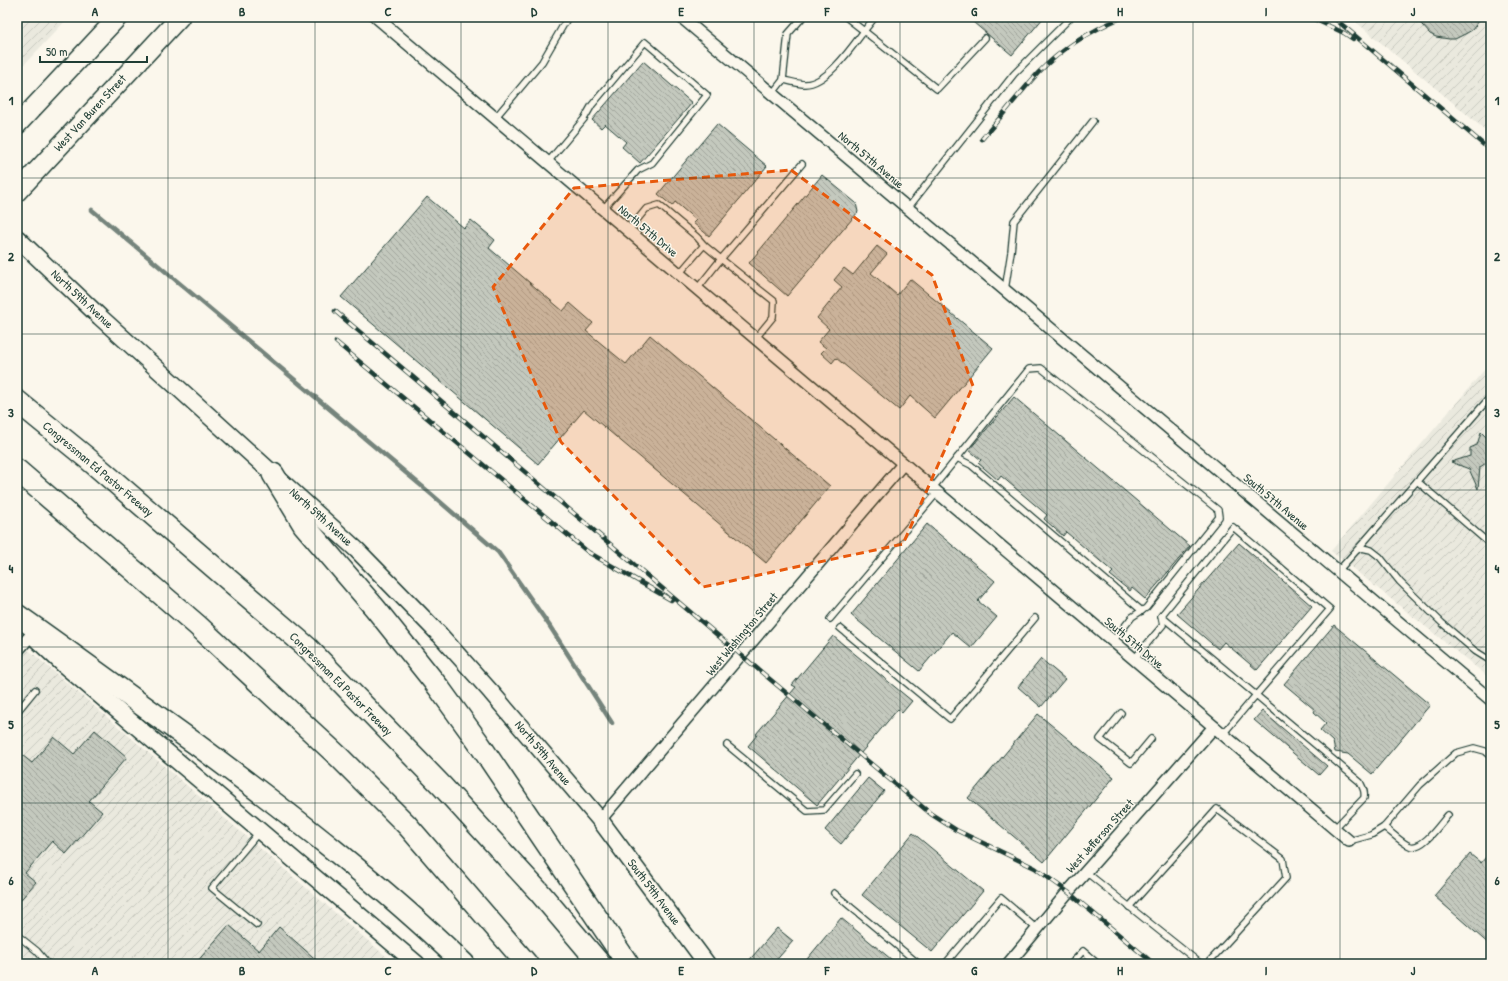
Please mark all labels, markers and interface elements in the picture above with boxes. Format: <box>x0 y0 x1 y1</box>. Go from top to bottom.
text: A <box>92 2 99 20</box>
text: B <box>239 2 246 20</box>
text: C <box>384 2 392 20</box>
text: D <box>531 2 538 20</box>
text: E <box>678 2 684 20</box>
text: F <box>824 2 831 20</box>
text: G <box>971 2 978 20</box>
text: H <box>1117 2 1123 20</box>
text: I <box>1264 2 1268 20</box>
text: J <box>1411 2 1416 20</box>
scale bar <box>40 38 147 64</box>
text: 50 m <box>46 43 67 60</box>
street label: West Van Buren Street <box>49 70 130 155</box>
text: 1 <box>9 91 14 109</box>
text: 1 <box>1495 91 1500 109</box>
street label: North 57th Avenue <box>835 127 908 192</box>
street label: North 57th Drive <box>615 201 682 261</box>
text: 2 <box>8 247 15 265</box>
text: 2 <box>1494 247 1501 265</box>
street label: North 59th Avenue <box>47 265 117 332</box>
text: 3 <box>8 403 14 421</box>
text: 3 <box>1494 403 1500 421</box>
street label: Congressman Ed Pastor Freeway <box>39 417 157 520</box>
street label: South 57th Avenue <box>1240 469 1313 534</box>
street label: North 59th Avenue <box>286 484 357 550</box>
text: 4 <box>9 559 14 577</box>
text: 4 <box>1495 559 1500 577</box>
street label: West Washington Street <box>702 588 782 679</box>
street label: South 57th Drive <box>1101 613 1168 673</box>
street label: Congressman Ed Pastor Freeway <box>286 628 397 739</box>
text: 5 <box>8 715 14 733</box>
text: 5 <box>1494 715 1500 733</box>
street label: North 59th Avenue <box>511 717 576 789</box>
street label: West Jefferson Street <box>1062 794 1138 876</box>
street label: South 59th Avenue <box>624 855 685 929</box>
text: 6 <box>8 871 14 889</box>
text: 6 <box>1494 871 1500 889</box>
text: A <box>92 961 99 979</box>
text: B <box>239 961 246 979</box>
text: C <box>384 961 392 979</box>
text: D <box>531 961 538 979</box>
text: E <box>678 961 684 979</box>
text: F <box>824 961 831 979</box>
text: G <box>971 961 978 979</box>
text: H <box>1117 961 1123 979</box>
text: I <box>1264 961 1268 979</box>
text: J <box>1411 961 1416 979</box>

